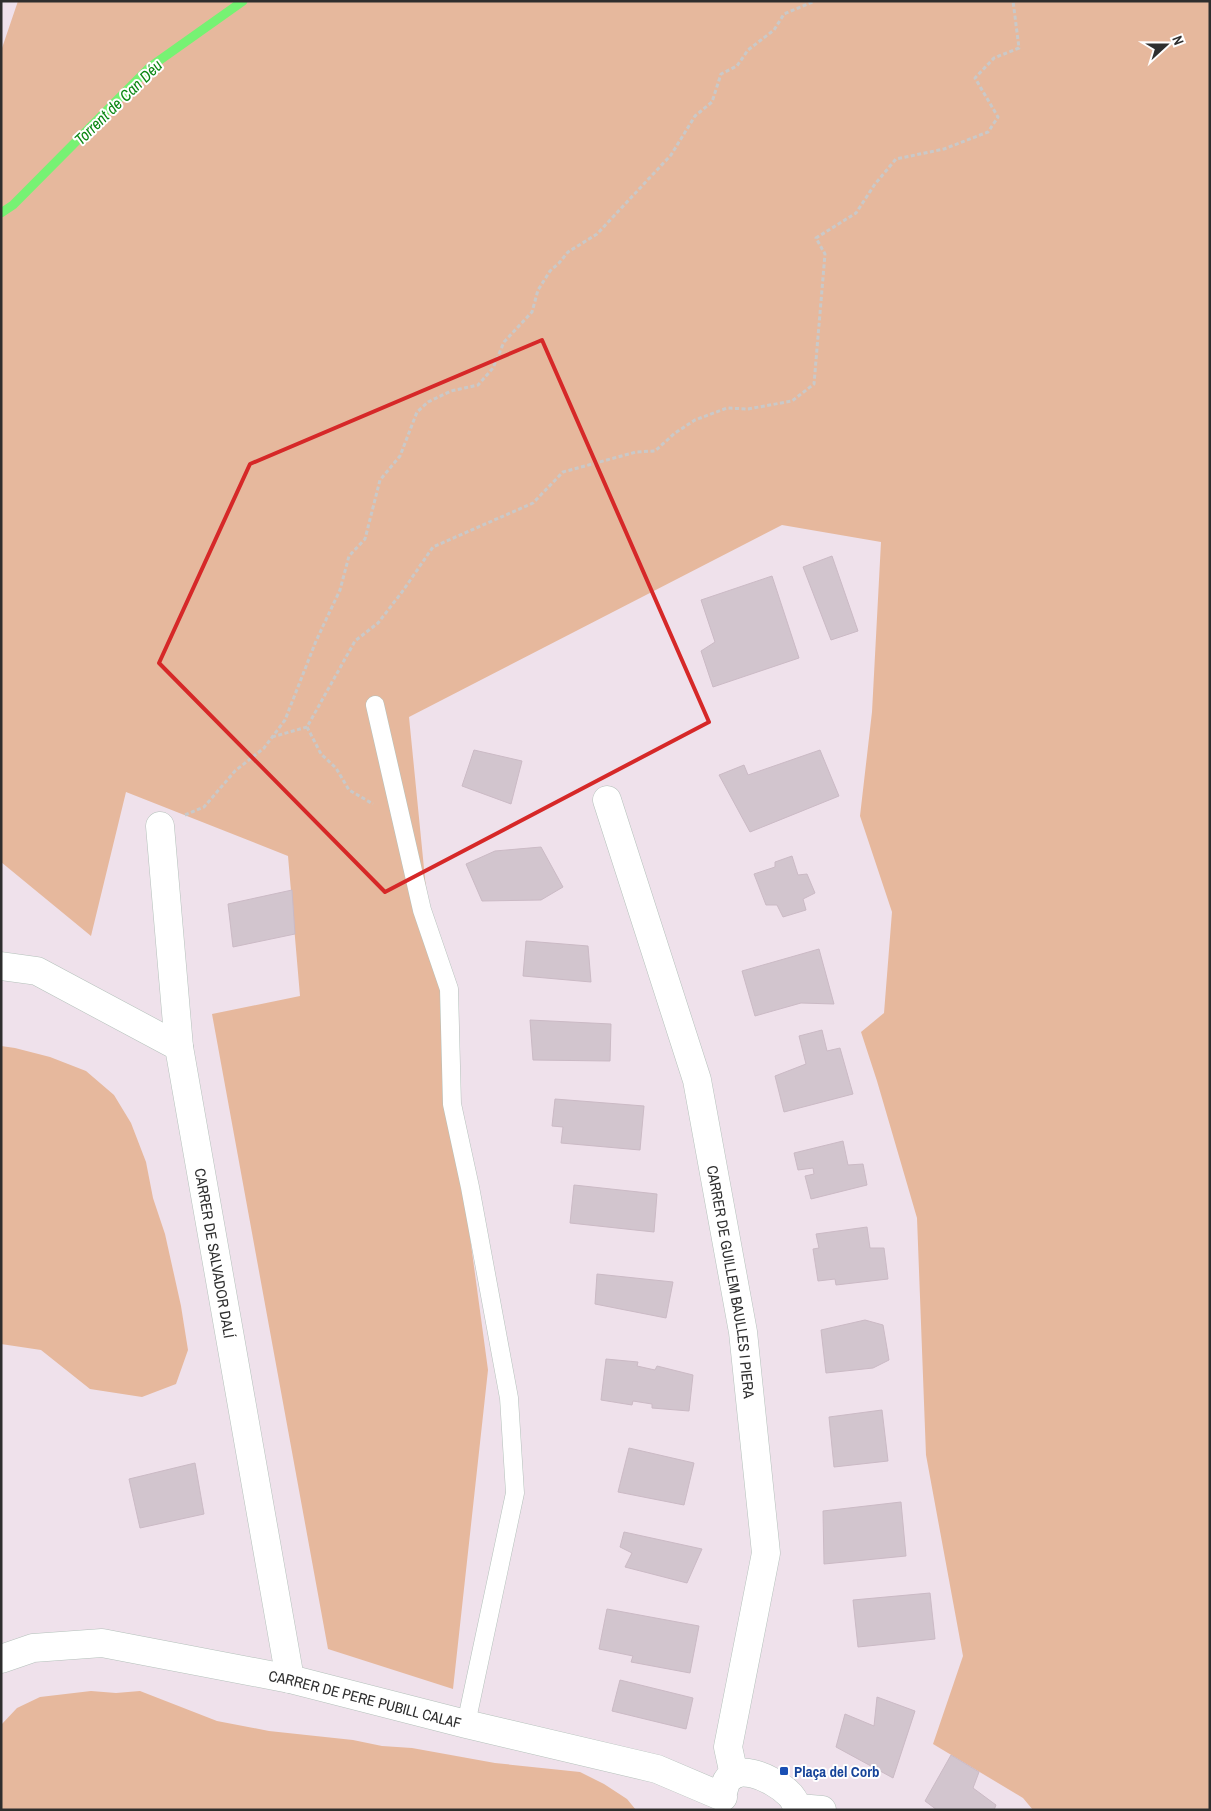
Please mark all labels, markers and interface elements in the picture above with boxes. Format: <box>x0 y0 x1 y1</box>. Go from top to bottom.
north arrow <box>1141 20 1191 70</box>
text: N <box>1168 33 1188 47</box>
water label: Torrent de Can Déu <box>69 54 167 150</box>
street label: CARRER DE GUILLEM BAULLES I PIERA <box>702 1164 760 1400</box>
street label: CARRER DE SALVADOR DALÍ <box>190 1166 241 1340</box>
street label: CARRER DE PERE PUBILL CALAF <box>267 1665 464 1733</box>
place label: Plaça del Corb <box>794 1761 879 1782</box>
marker: Plaça del Corb <box>778 1765 790 1777</box>

